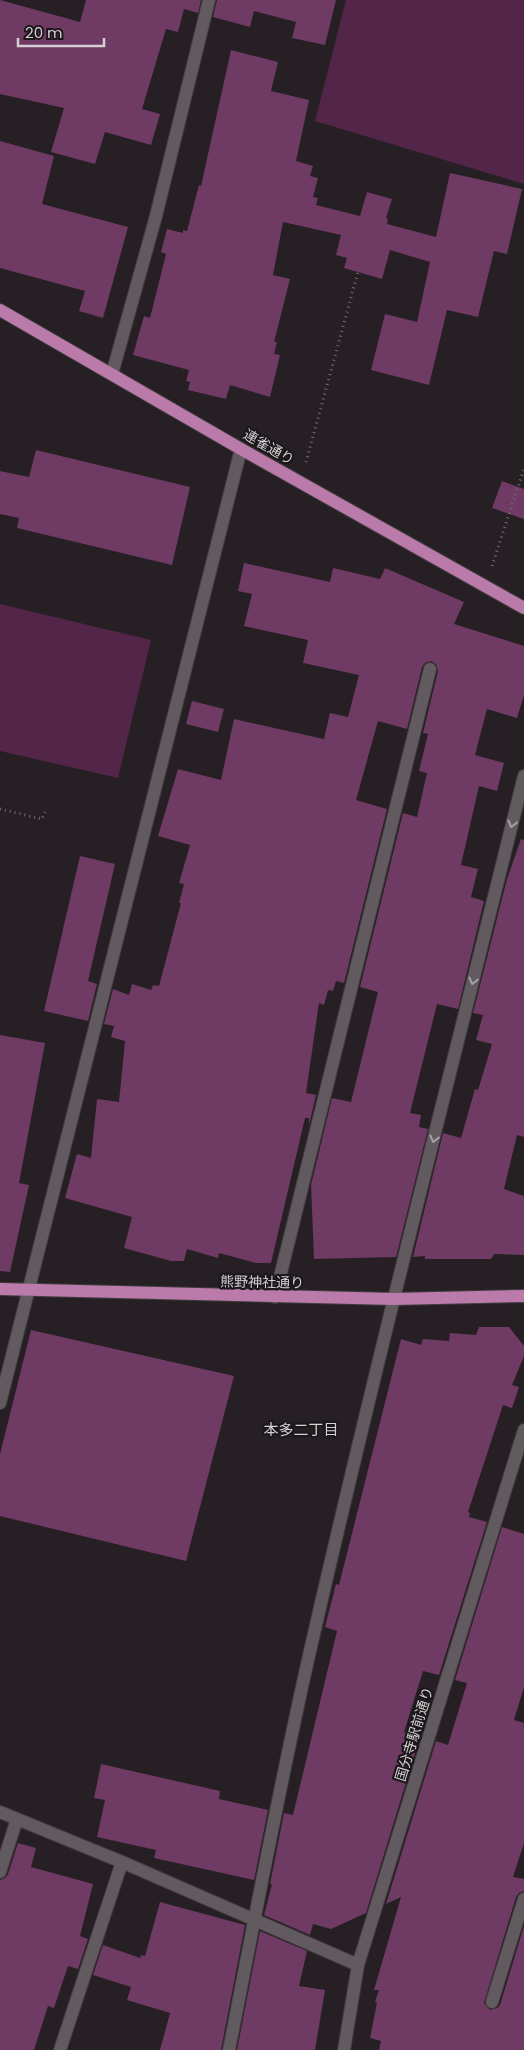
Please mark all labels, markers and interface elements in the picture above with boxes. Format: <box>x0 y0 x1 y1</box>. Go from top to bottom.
scale bar <box>18 15 104 47</box>
text: 20 m <box>25 22 63 43</box>
street label: 連雀通り <box>240 424 298 470</box>
one-way arrow <box>507 819 518 828</box>
one-way arrow <box>468 977 479 986</box>
one-way arrow <box>429 1135 440 1144</box>
street label: 熊野神社通り <box>220 1271 304 1293</box>
district label: 本多二丁目 <box>263 1419 339 1440</box>
street label: 国分寺駅前通り <box>390 1684 438 1784</box>

